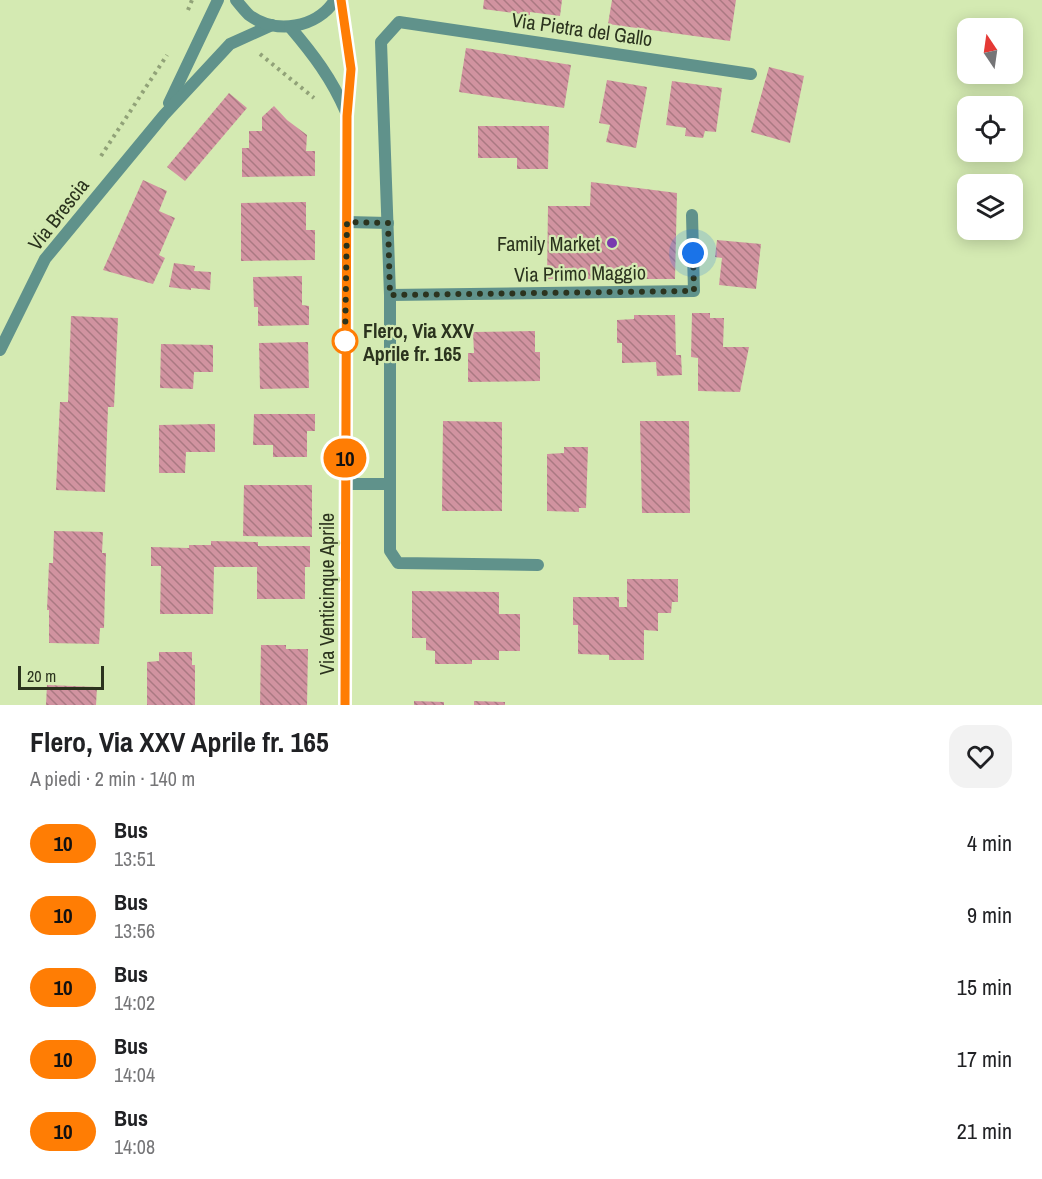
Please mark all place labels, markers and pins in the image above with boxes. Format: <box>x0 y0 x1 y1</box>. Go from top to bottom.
place label: Family Market <box>497 230 600 257</box>
marker: Family Market <box>605 236 619 250</box>
place label: Flero, Via XXV Aprile fr. 165 <box>363 317 474 367</box>
marker: Flero, Via XXV Aprile fr. 165 <box>332 328 358 354</box>

